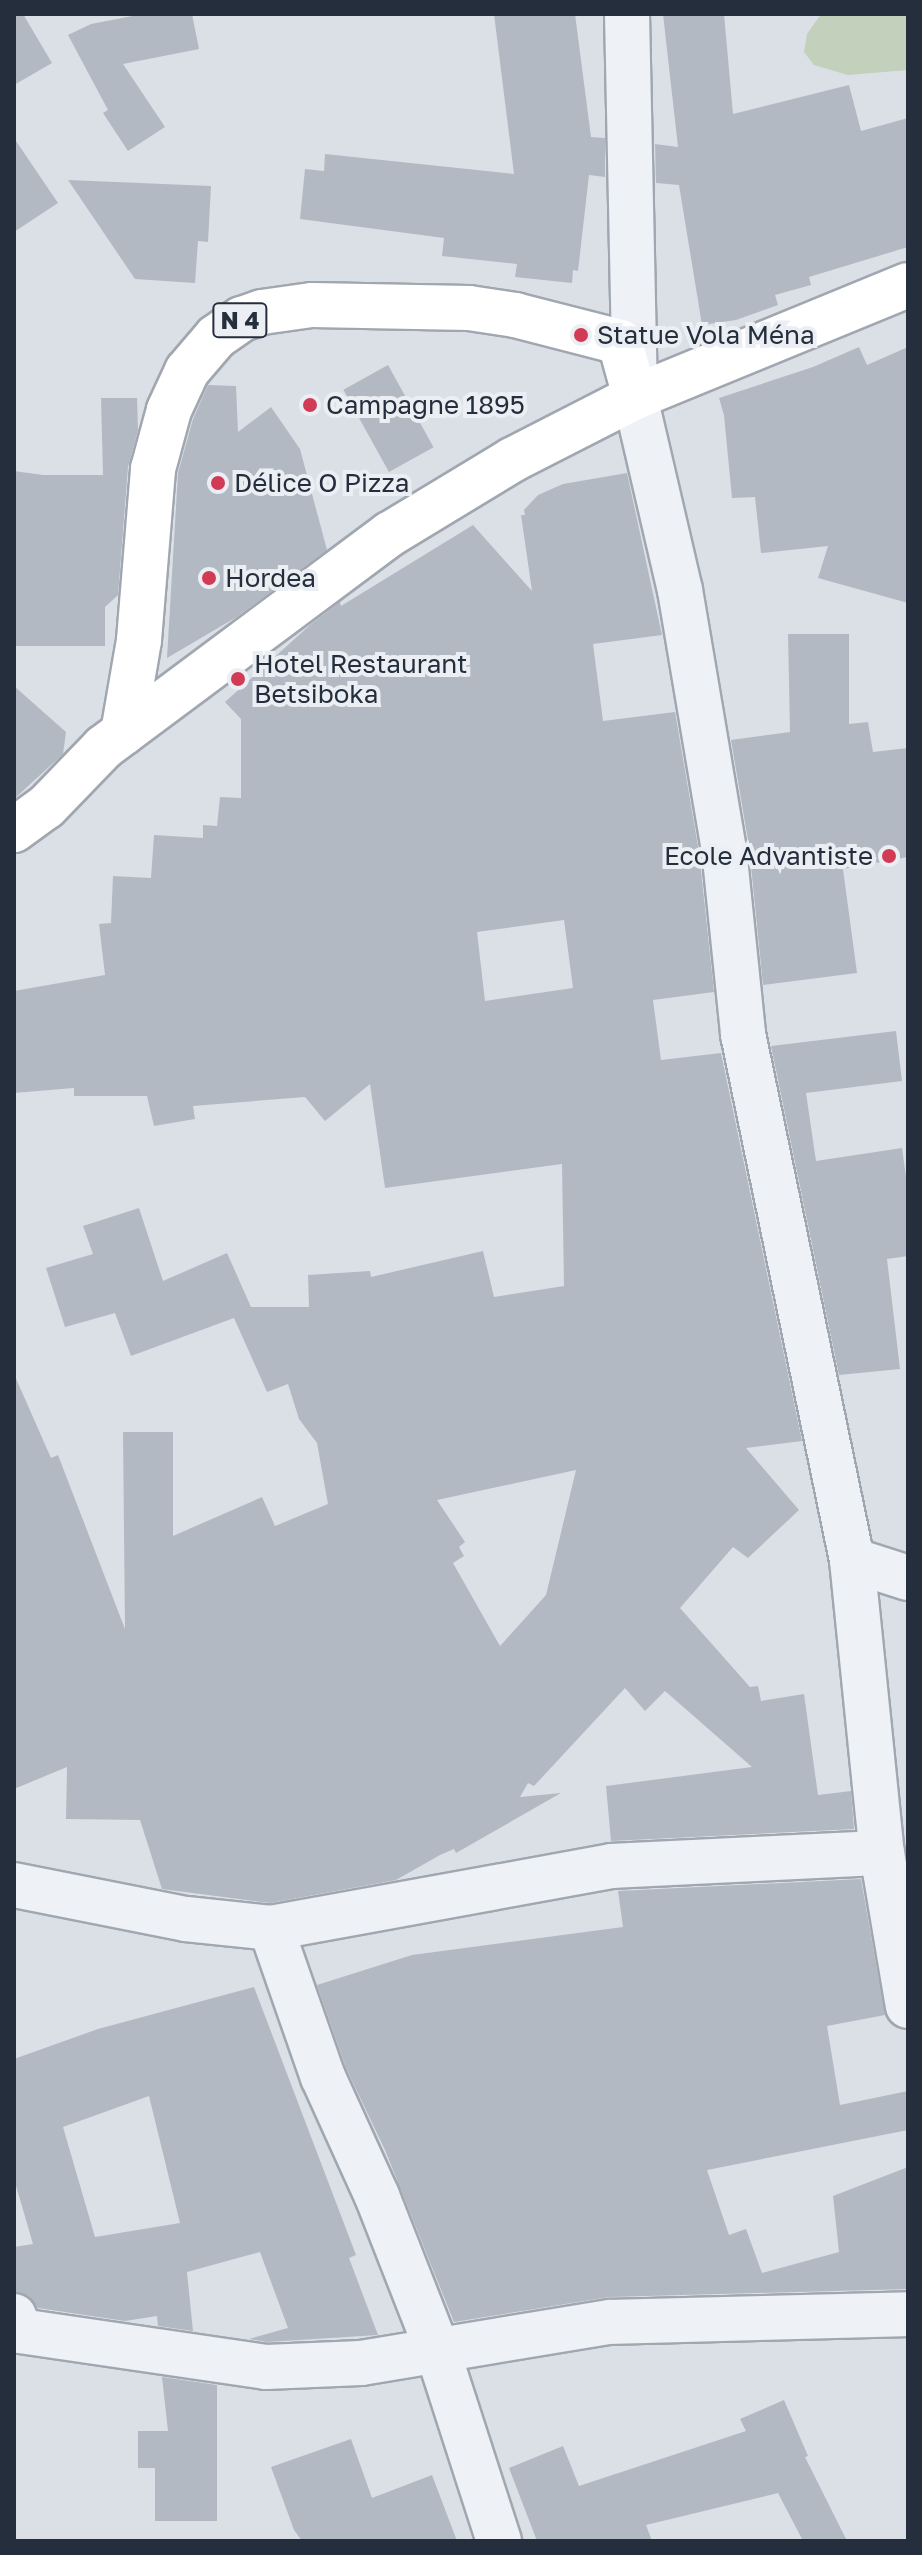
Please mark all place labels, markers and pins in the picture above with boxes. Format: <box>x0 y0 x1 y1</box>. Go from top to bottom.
place label: Statue Vola Ména <box>597 319 815 351</box>
marker: Statue Vola Ména <box>572 326 590 344</box>
place label: Campagne 1895 <box>326 389 525 421</box>
marker: Campagne 1895 <box>301 396 319 414</box>
place label: Délice O Pizza <box>234 467 410 499</box>
marker: Délice O Pizza <box>209 474 227 492</box>
place label: Hordea <box>225 562 316 594</box>
marker: Hordea <box>200 569 218 587</box>
place label: Hotel Restaurant Betsiboka <box>254 648 467 710</box>
marker: Hotel Restaurant Betsiboka <box>229 670 247 688</box>
place label: Ecole Advantiste <box>664 840 873 872</box>
marker: Ecole Advantiste <box>880 847 898 865</box>

